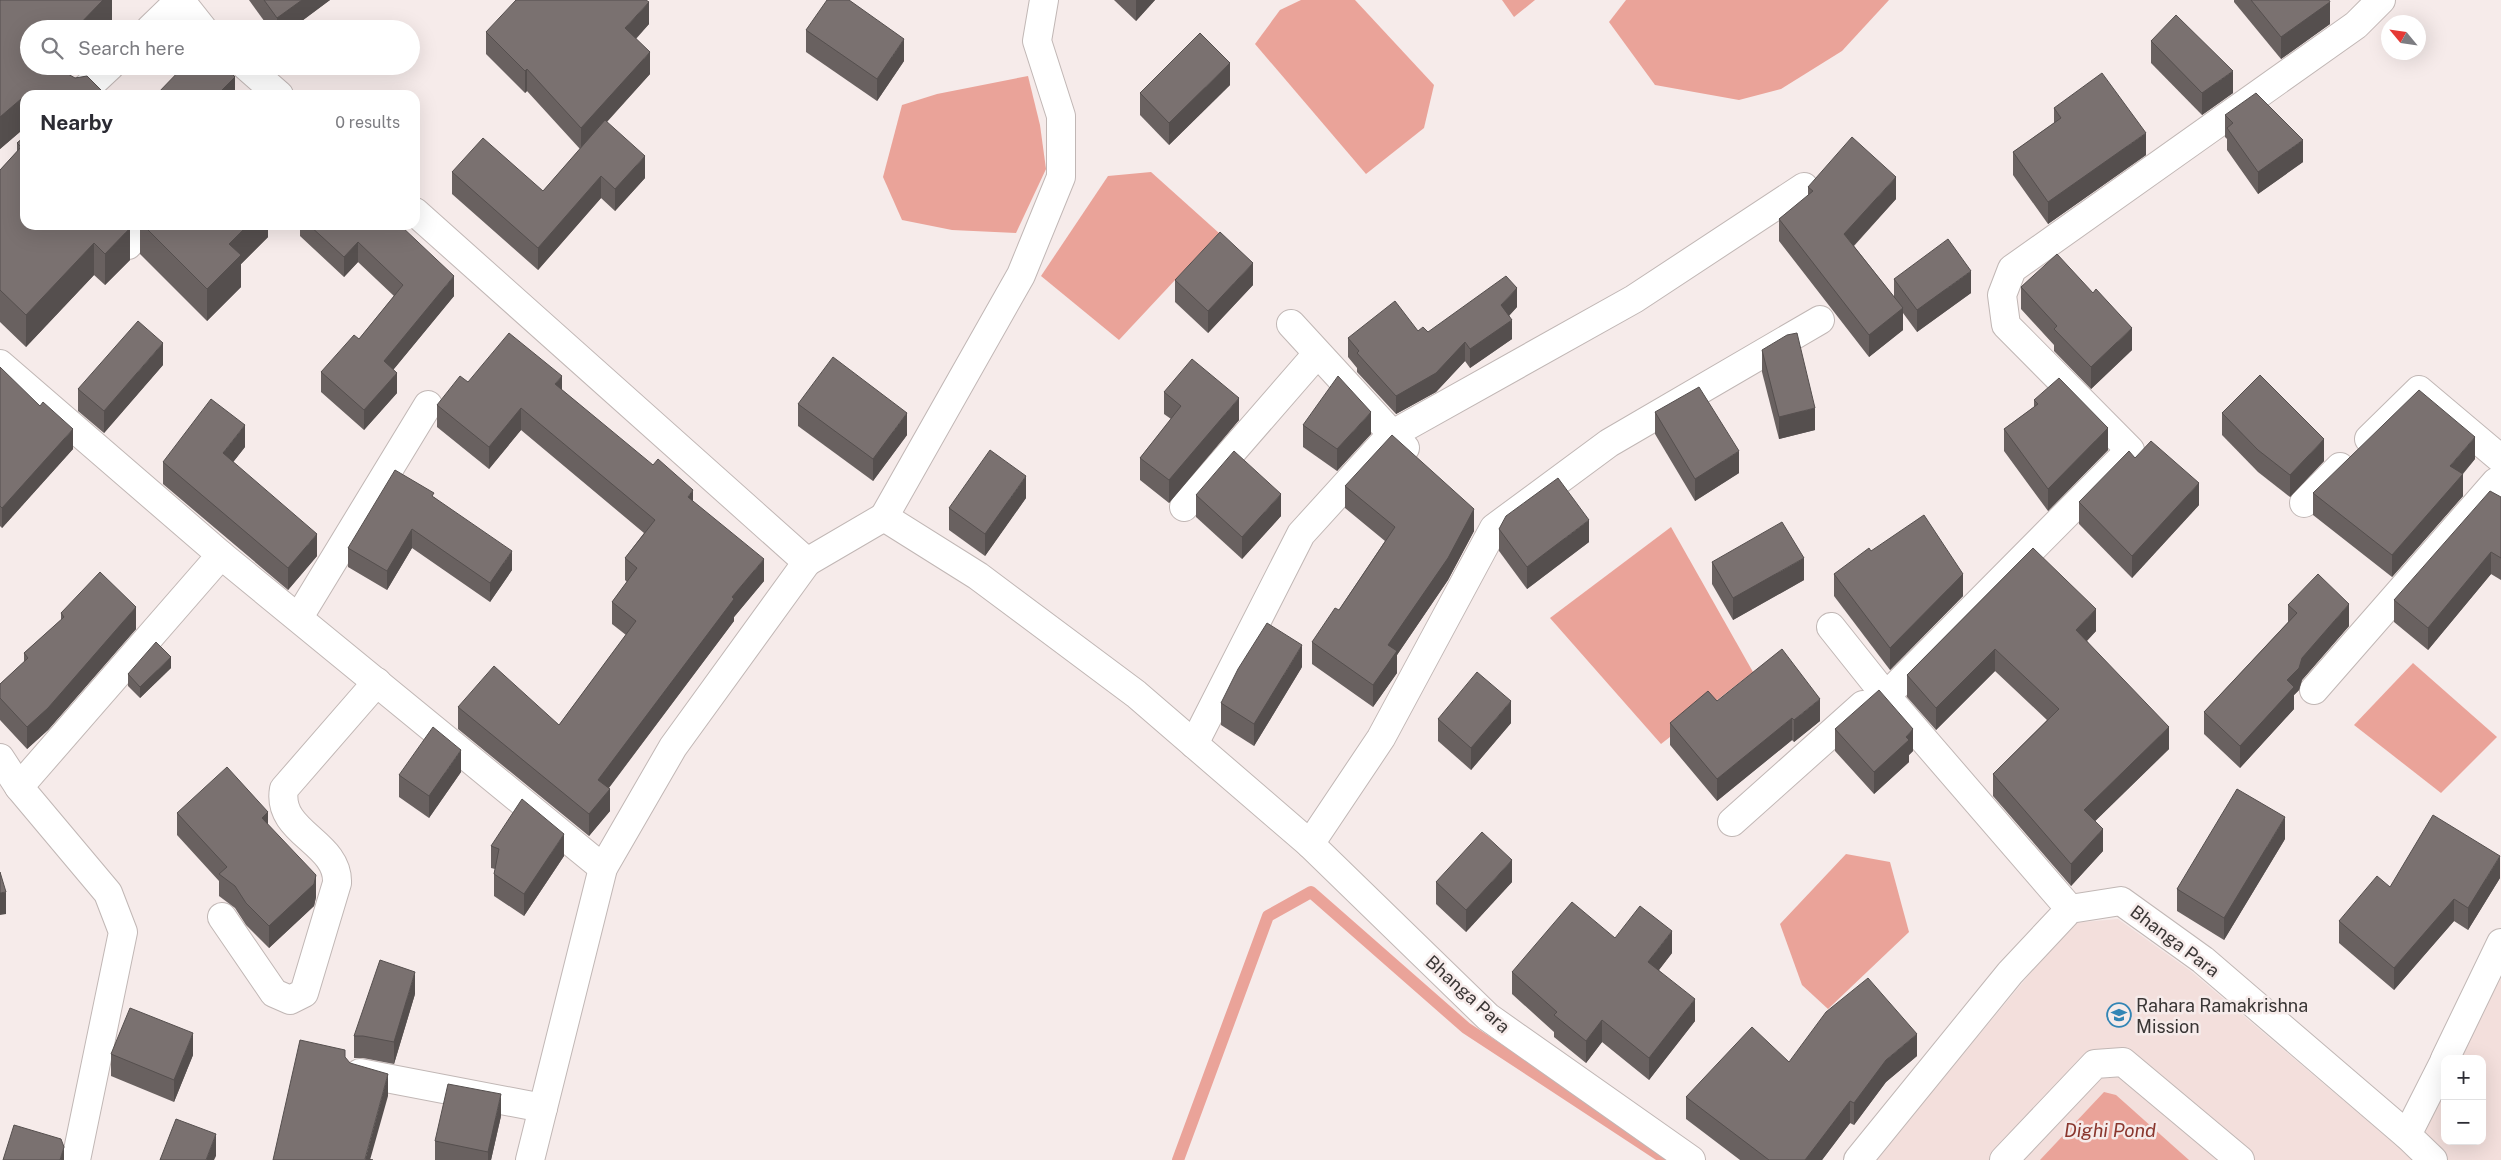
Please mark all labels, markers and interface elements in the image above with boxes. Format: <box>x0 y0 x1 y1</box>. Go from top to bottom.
north arrow <box>2381 15 2426 60</box>
search box <box>20 20 420 75</box>
icon: search <box>38 34 66 62</box>
text: Search here <box>78 37 185 59</box>
text: Nearby <box>40 110 113 135</box>
text: 0 results <box>335 113 400 132</box>
street label: Bhanga Para <box>2126 901 2224 981</box>
street label: Bhanga Para <box>1422 951 1514 1037</box>
place label: Rahara Ramakrishna Mission <box>2136 995 2308 1037</box>
school or university icon: Rahara Ramakrishna Mission <box>2106 1002 2132 1028</box>
map controls <box>2441 1055 2486 1145</box>
button: + <box>2441 1055 2486 1100</box>
button: − <box>2441 1100 2486 1145</box>
water label: Dighi Pond <box>2064 1119 2156 1141</box>

